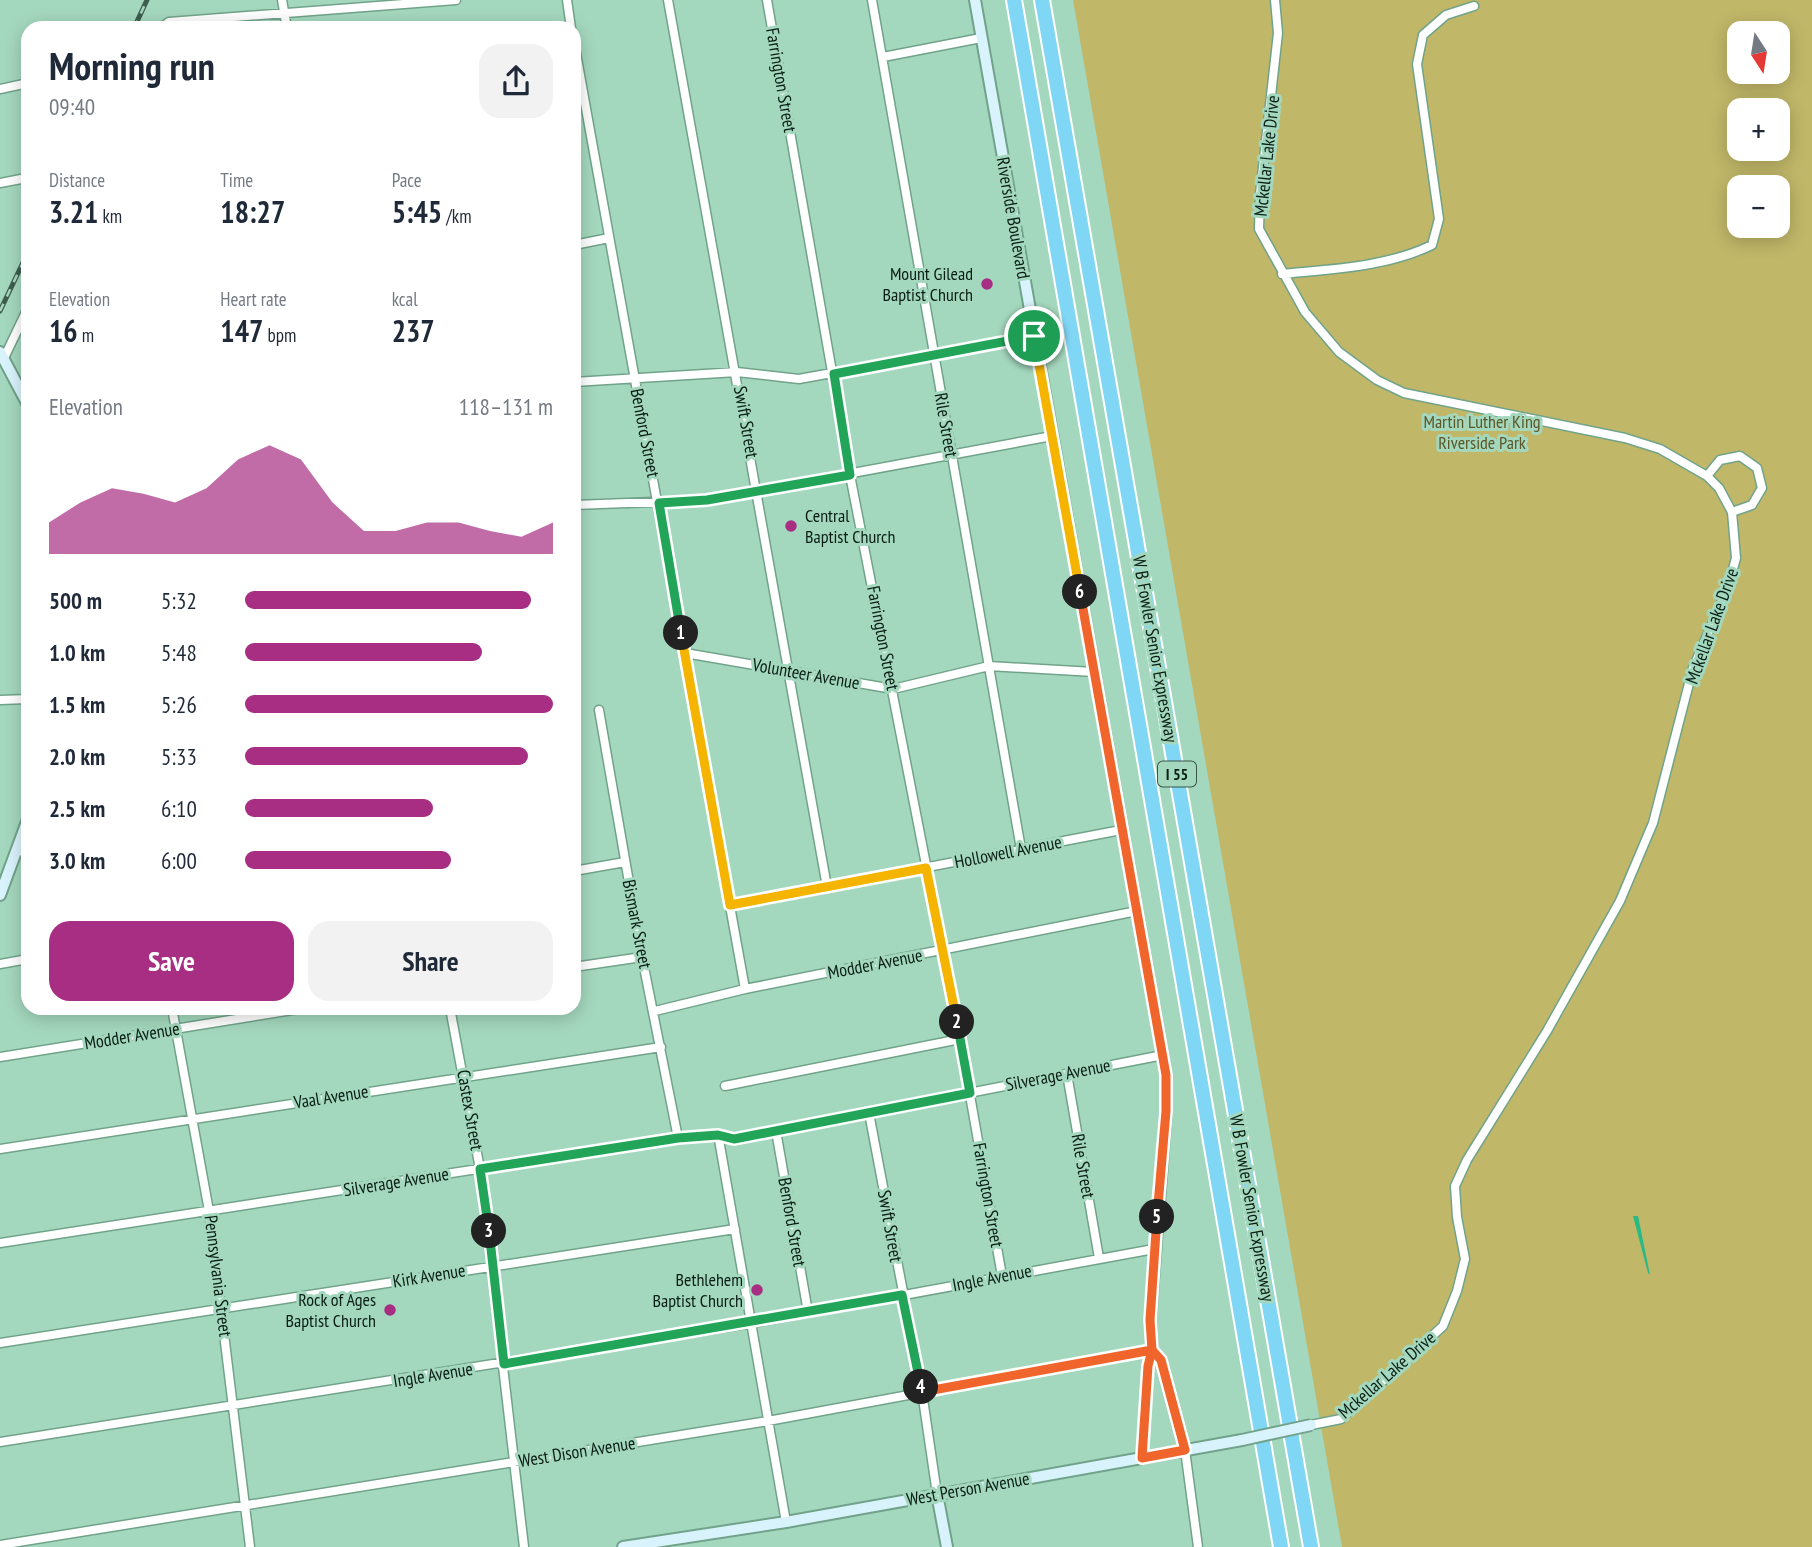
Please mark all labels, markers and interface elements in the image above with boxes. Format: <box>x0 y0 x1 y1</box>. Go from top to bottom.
north arrow <box>1727 21 1790 84</box>
map controls <box>1727 21 1790 238</box>
street label: Farrington Street <box>761 26 802 134</box>
text: Morning run <box>49 41 215 90</box>
button: share <box>479 44 553 118</box>
text: 09:40 <box>49 92 95 121</box>
street label: Mckellar Lake Drive <box>1249 94 1284 218</box>
button: + <box>1727 98 1790 161</box>
street label: Riverside Boulevard <box>991 155 1036 281</box>
text: Distance <box>49 168 105 192</box>
text: Time <box>220 168 253 192</box>
text: Pace <box>392 168 422 192</box>
button: − <box>1727 175 1790 238</box>
text: 3.21 <box>49 192 98 231</box>
text: 18:27 <box>220 192 285 231</box>
text: 5:45 <box>392 192 442 231</box>
text: km <box>98 204 122 228</box>
text: /km <box>442 204 472 228</box>
place label: Mount Gilead Baptist Church <box>883 262 973 306</box>
marker: Mount Gilead Baptist Church <box>979 276 995 292</box>
text: Elevation <box>49 287 110 311</box>
text: Heart rate <box>220 287 287 311</box>
text: kcal <box>392 287 418 311</box>
pin <box>1004 306 1064 366</box>
text: 16 <box>49 311 78 350</box>
text: 147 <box>220 311 263 350</box>
text: 237 <box>392 311 435 350</box>
icon: arrive <box>1015 317 1053 355</box>
text: m <box>78 323 94 347</box>
text: bpm <box>263 323 296 347</box>
street label: Swift Street <box>729 384 764 460</box>
street label: Benford Street <box>626 387 665 479</box>
street label: Rile Street <box>930 391 963 459</box>
text: Elevation <box>49 392 123 421</box>
text: 118–131 m <box>459 392 553 421</box>
park label: Martin Luther King Riverside Park <box>1423 410 1541 454</box>
place label: Central Baptist Church <box>805 504 895 548</box>
marker: Central Baptist Church <box>783 518 799 534</box>
street label: W B Fowler Senior Expressway <box>1128 554 1183 744</box>
street label: Mckellar Lake Drive <box>1680 565 1743 687</box>
pin: 6 <box>1062 574 1098 610</box>
text: 6 <box>1075 579 1084 603</box>
street label: Farrington Street <box>862 584 905 692</box>
text: 500 m <box>49 586 102 615</box>
text: 5:32 <box>161 586 197 615</box>
pin: 1 <box>664 616 698 650</box>
text: 1 <box>676 620 685 644</box>
text: 1.0 km <box>49 638 105 667</box>
text: 5:48 <box>161 638 197 667</box>
street label: Volunteer Avenue <box>750 653 861 694</box>
text: 1.5 km <box>49 690 105 719</box>
text: 5:26 <box>161 690 197 719</box>
text: 2.0 km <box>49 742 105 771</box>
text: 5:33 <box>161 742 197 771</box>
road number: I 55 <box>1158 762 1196 786</box>
text: 2.5 km <box>49 794 105 823</box>
text: 6:10 <box>161 794 197 823</box>
street label: Hollowell Avenue <box>952 830 1063 873</box>
text: 3.0 km <box>49 846 105 875</box>
text: 6:00 <box>161 846 197 875</box>
street label: Bismark Street <box>618 878 657 970</box>
button: Save <box>49 921 294 1001</box>
button: Share <box>308 921 553 1001</box>
street label: Modder Avenue <box>826 943 924 984</box>
pin: 2 <box>940 1004 974 1040</box>
text: 2 <box>952 1009 961 1033</box>
street label: Modder Avenue <box>83 1017 181 1054</box>
street label: Silverage Avenue <box>1003 1053 1112 1096</box>
street label: Castex Street <box>452 1068 489 1152</box>
street label: Vaal Avenue <box>291 1079 370 1114</box>
street label: W B Fowler Senior Expressway <box>1225 1113 1280 1303</box>
street label: Rile Street <box>1067 1132 1100 1200</box>
street label: Farrington Street <box>968 1141 1009 1249</box>
street label: Silverage Avenue <box>342 1162 450 1201</box>
street label: Benford Street <box>773 1176 812 1268</box>
street label: Swift Street <box>873 1188 908 1264</box>
pin: 5 <box>1140 1200 1174 1234</box>
text: 5 <box>1152 1204 1161 1228</box>
street label: Pennsylvania Street <box>200 1214 237 1338</box>
pin: 3 <box>472 1214 506 1248</box>
text: 3 <box>484 1218 493 1242</box>
street label: Kirk Avenue <box>391 1258 467 1293</box>
street label: Ingle Avenue <box>950 1259 1034 1296</box>
place label: Bethlehem Baptist Church <box>653 1268 743 1312</box>
marker: Bethlehem Baptist Church <box>749 1282 765 1298</box>
place label: Rock of Ages Baptist Church <box>286 1288 376 1332</box>
marker: Rock of Ages Baptist Church <box>382 1302 398 1318</box>
street label: Mckellar Lake Drive <box>1333 1326 1440 1423</box>
street label: Ingle Avenue <box>391 1357 474 1392</box>
pin: 4 <box>904 1370 939 1404</box>
text: 4 <box>916 1374 925 1398</box>
street label: West Dison Avenue <box>517 1431 637 1472</box>
street label: West Person Avenue <box>905 1466 1031 1511</box>

